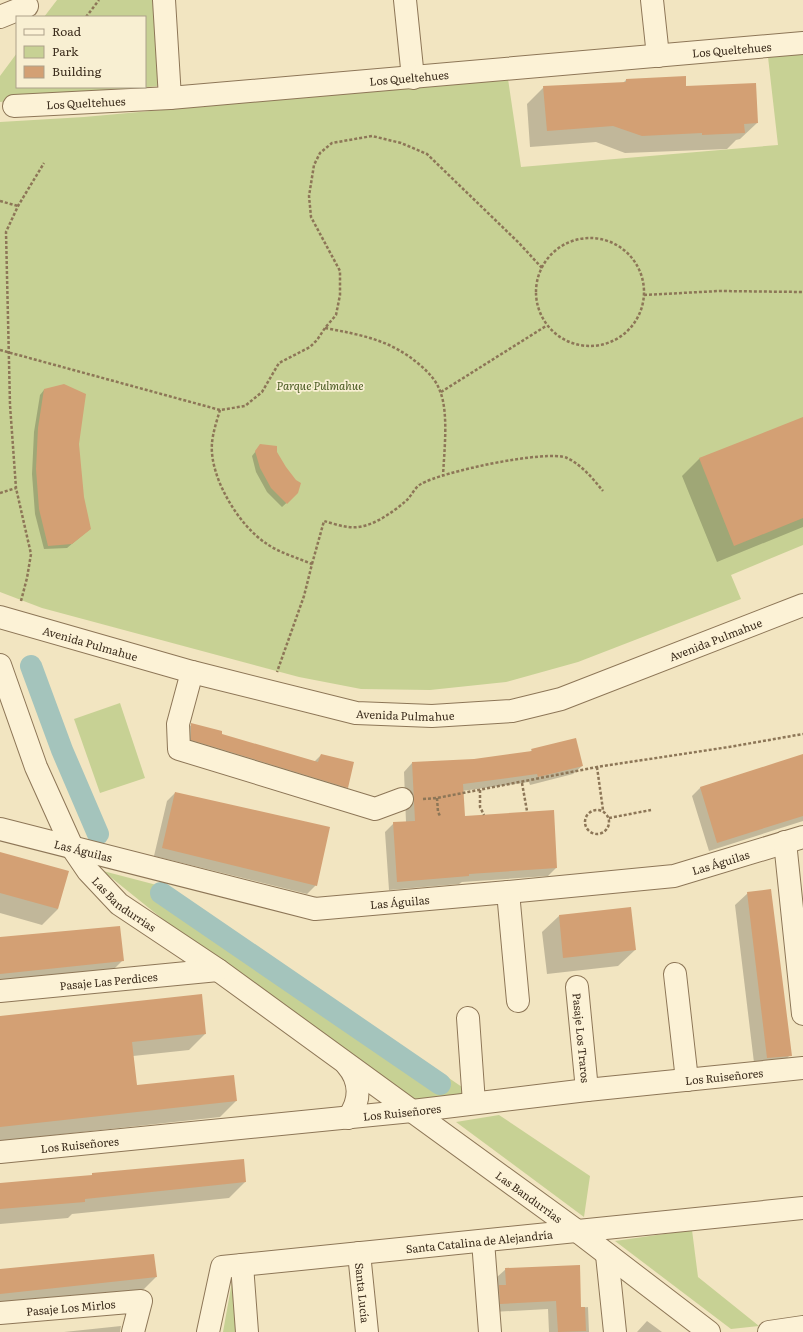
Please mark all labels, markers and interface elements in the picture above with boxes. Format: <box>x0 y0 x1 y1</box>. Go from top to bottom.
legend <box>16 16 146 88</box>
text: Road <box>52 22 82 40</box>
street label: Los Queltehues <box>691 38 772 61</box>
text: Park <box>52 42 79 60</box>
text: Building <box>52 62 102 80</box>
street label: Los Queltehues <box>369 66 449 89</box>
street label: Los Queltehues <box>46 92 126 112</box>
park label: Parque Pulmahue <box>277 377 363 393</box>
street label: Avenida Pulmahue <box>667 614 764 664</box>
street label: Avenida Pulmahue <box>41 622 140 664</box>
street label: Avenida Pulmahue <box>356 705 455 724</box>
street label: Las Águilas <box>53 835 114 865</box>
street label: Las Águilas <box>690 846 751 878</box>
street label: Las Bandurrias <box>89 873 160 935</box>
street label: Las Águilas <box>369 891 430 912</box>
street label: Pasaje Las Perdices <box>59 968 158 993</box>
street label: Pasaje Los Traros <box>570 992 594 1083</box>
street label: Los Ruiseñores <box>684 1064 764 1088</box>
street label: Los Ruiseñores <box>362 1100 442 1124</box>
street label: Los Ruiseñores <box>40 1132 119 1156</box>
street label: Las Bandurrias <box>493 1167 566 1226</box>
street label: Santa Catalina de Alejandría <box>405 1225 554 1256</box>
street label: Santa Lucía <box>352 1262 374 1324</box>
street label: Pasaje Los Mirlos <box>26 1295 116 1319</box>

